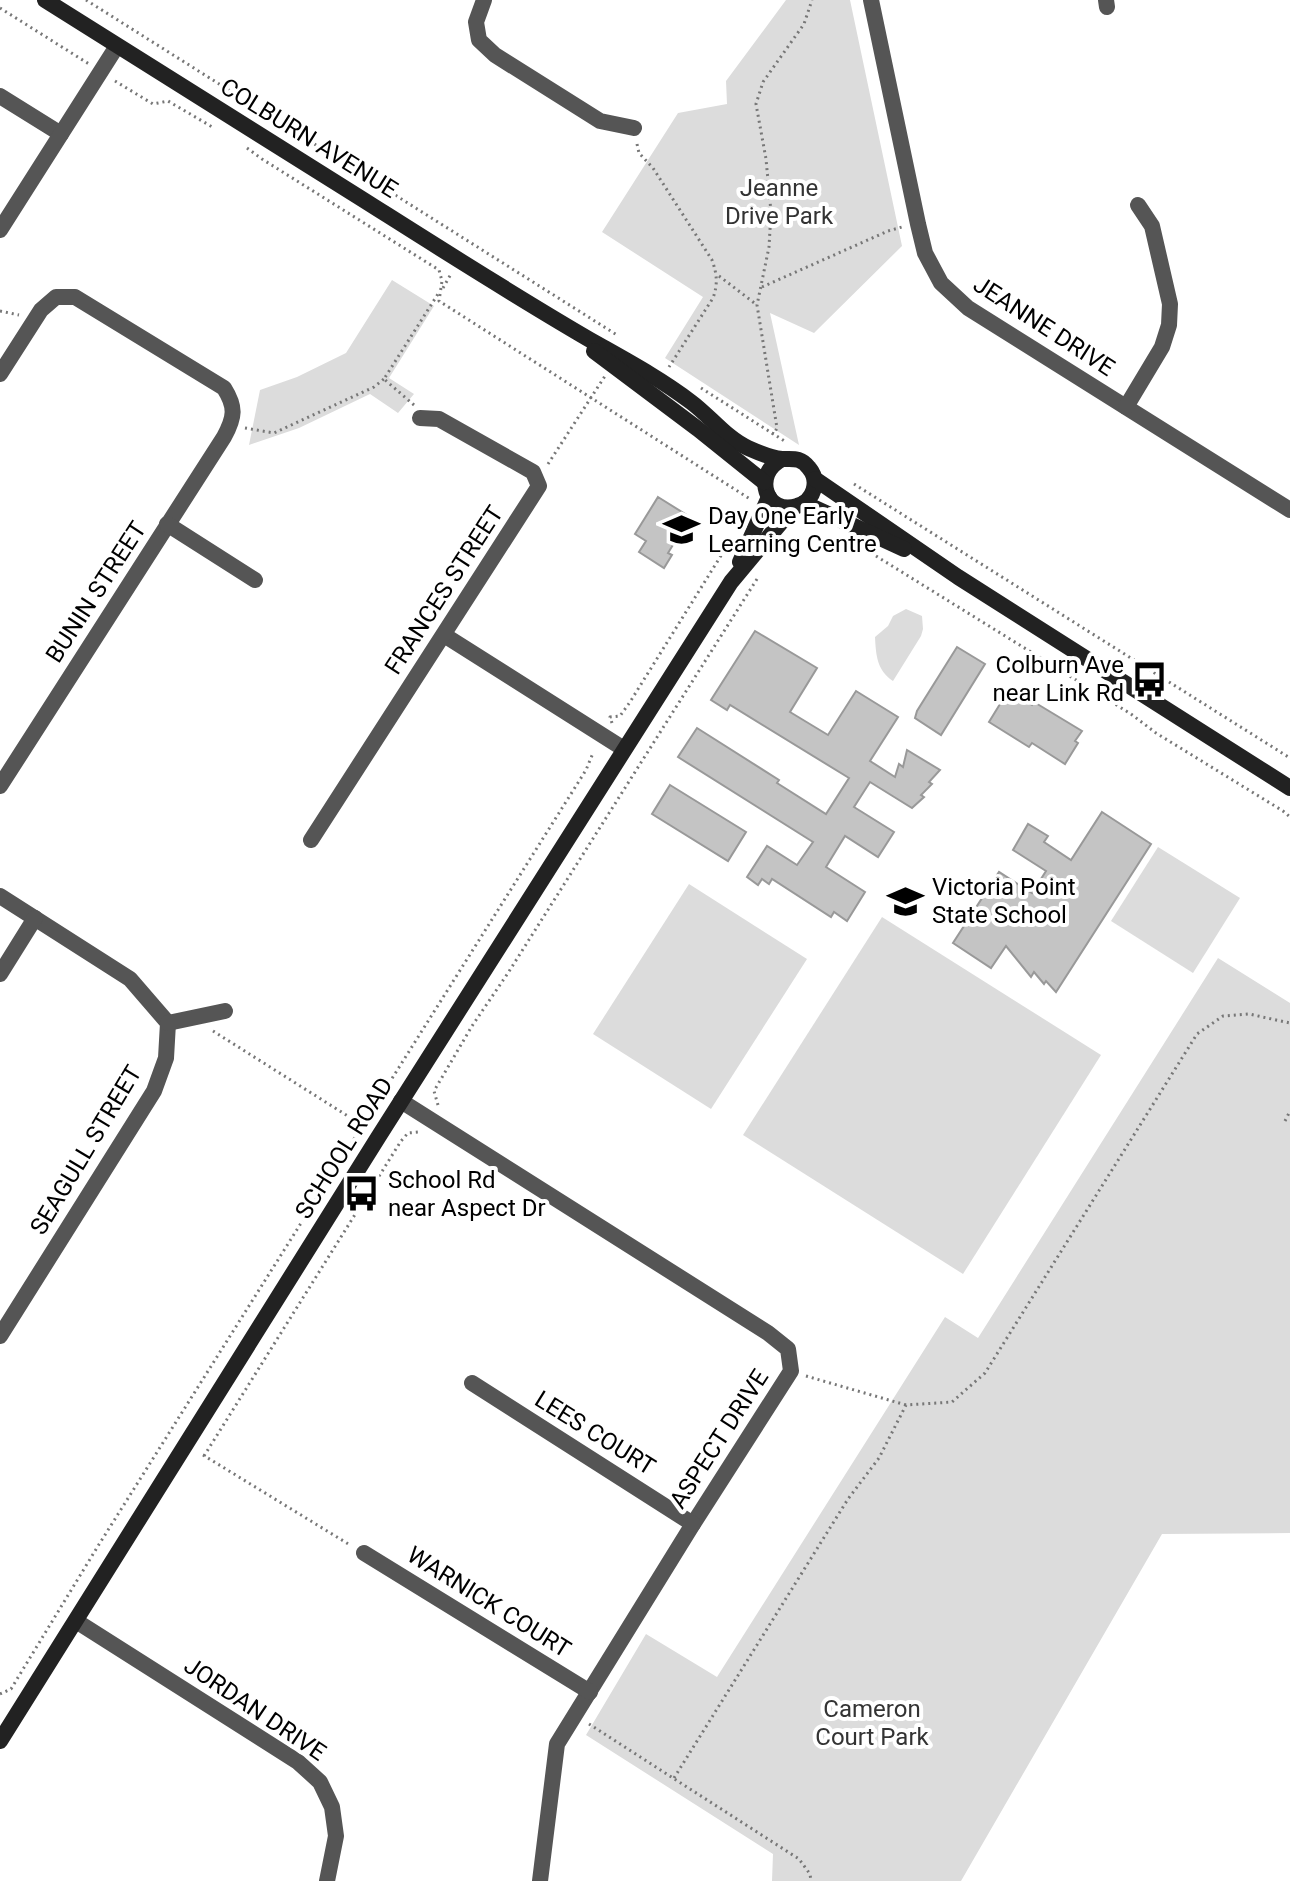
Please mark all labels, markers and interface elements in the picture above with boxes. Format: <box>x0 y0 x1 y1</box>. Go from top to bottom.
street label: COLBURN AVENUE <box>215 72 403 204</box>
park label: Jeanne Drive Park <box>725 174 834 230</box>
street label: JEANNE DRIVE <box>968 270 1120 382</box>
street label: FRANCES STREET <box>379 500 509 680</box>
place label: Day One Early Learning Centre <box>708 502 877 558</box>
school or university icon: Day One Early Learning Centre <box>663 511 701 549</box>
street label: BUNIN STREET <box>40 516 152 668</box>
place label: Colburn Ave near Link Rd <box>992 651 1124 707</box>
bus stop icon: Colburn Ave near Link Rd <box>1131 660 1169 698</box>
place label: Victoria Point State School <box>932 873 1076 929</box>
school or university icon: Victoria Point State School <box>887 882 925 920</box>
street label: SEAGULL STREET <box>24 1060 148 1240</box>
street label: SCHOOL ROAD <box>289 1072 399 1224</box>
place label: School Rd near Aspect Dr <box>388 1166 546 1222</box>
bus stop icon: School Rd near Aspect Dr <box>343 1175 381 1213</box>
street label: ASPECT DRIVE <box>664 1364 774 1514</box>
street label: LEES COURT <box>530 1385 660 1481</box>
street label: WARNICK COURT <box>402 1540 576 1664</box>
street label: JORDAN DRIVE <box>179 1651 331 1767</box>
park label: Cameron Court Park <box>815 1695 930 1751</box>

